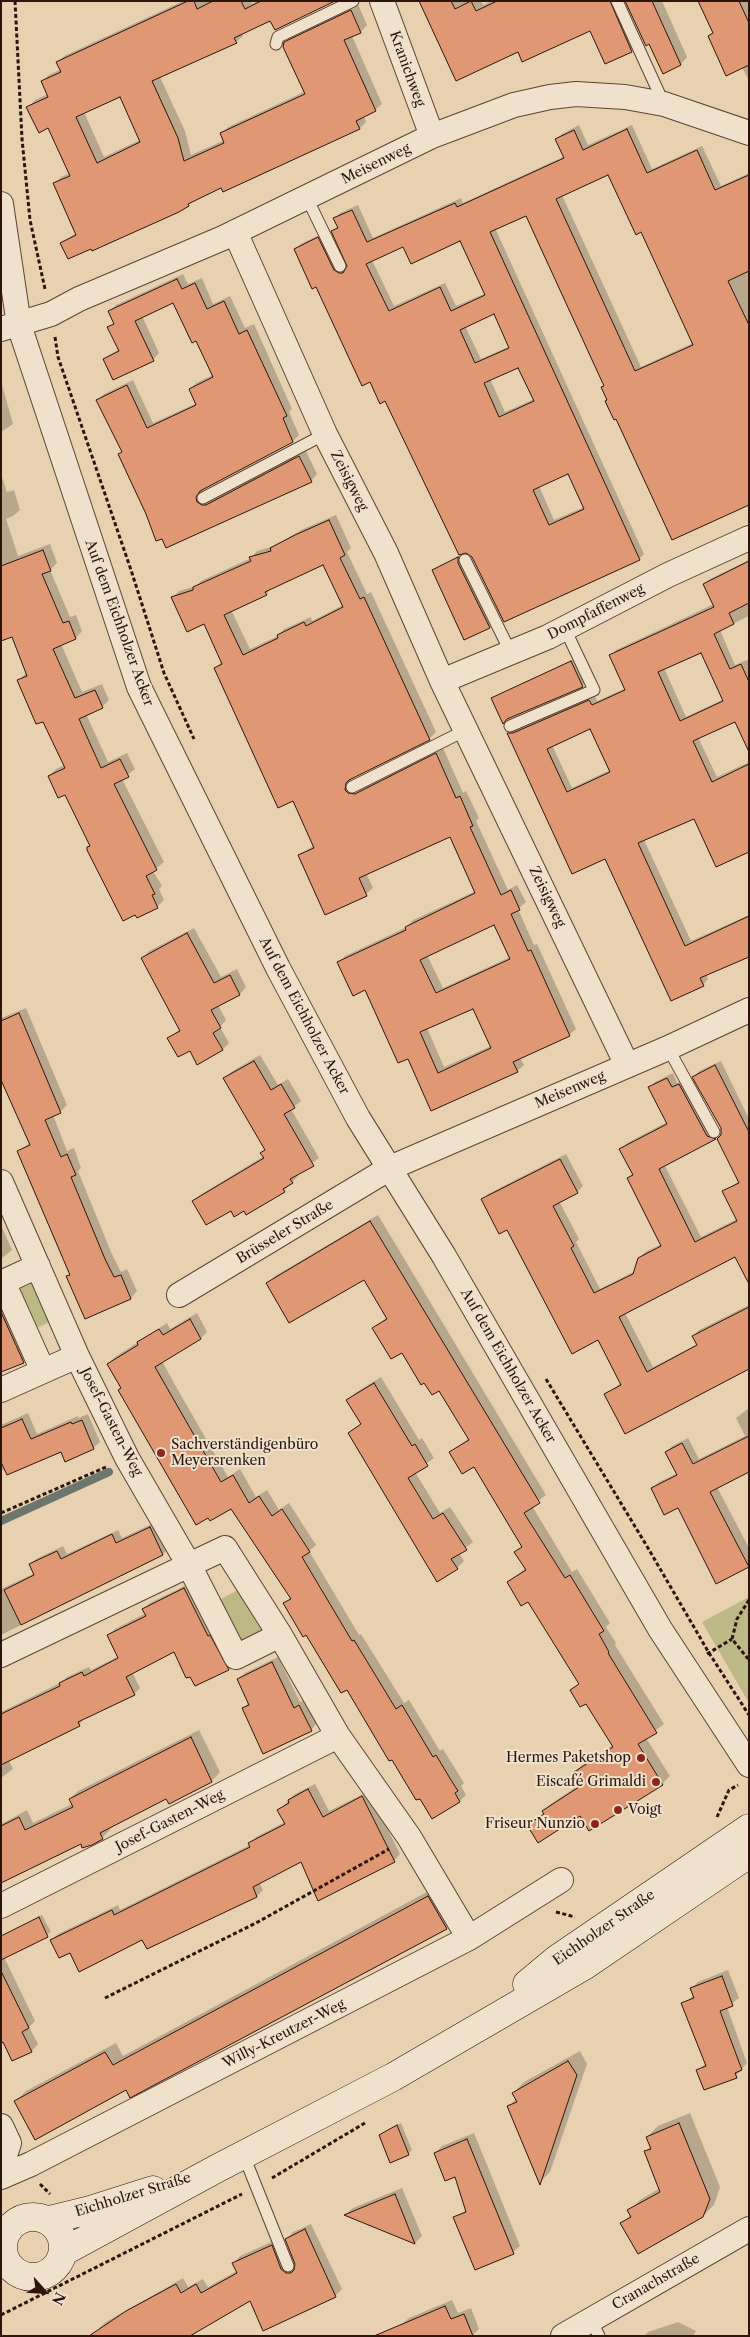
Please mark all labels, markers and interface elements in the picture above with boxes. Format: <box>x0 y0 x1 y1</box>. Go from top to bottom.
street label: Kranichweg <box>386 29 428 109</box>
street label: Meisenweg <box>339 140 413 188</box>
street label: Zeisigweg <box>327 448 371 514</box>
street label: Auf dem Eichholzer Acker <box>81 538 157 708</box>
street label: Dompfaffenweg <box>545 580 647 644</box>
street label: Zeisigweg <box>525 864 569 930</box>
street label: Auf dem Eichholzer Acker <box>255 935 353 1097</box>
street label: Meisenweg <box>532 1068 608 1112</box>
street label: Brüsseler Straße <box>234 1197 336 1267</box>
street label: Auf dem Eichholzer Acker <box>457 1286 559 1446</box>
street label: Josef-Gasten-Weg <box>76 1365 146 1479</box>
place label: Sachverständigenbüro Meyersrenken <box>171 1437 318 1470</box>
marker: Sachverständigenbüro Meyersrenken <box>155 1447 167 1459</box>
place label: Hermes Paketshop <box>506 1750 631 1766</box>
marker: Hermes Paketshop <box>635 1752 647 1764</box>
place label: Eiscafé Grimaldi <box>536 1774 646 1790</box>
marker: Eiscafé Grimaldi <box>650 1776 662 1788</box>
street label: Josef-Gasten-Weg <box>113 1786 227 1856</box>
place label: Voigt <box>628 1802 662 1818</box>
marker: Voigt <box>612 1804 624 1816</box>
place label: Friseur Nunzio <box>485 1816 585 1832</box>
marker: Friseur Nunzio <box>589 1818 601 1830</box>
street label: Eichholzer Straße <box>550 1887 658 1969</box>
street label: Willy-Kreutzer-Weg <box>220 1996 348 2072</box>
street label: Eichholzer Straße <box>73 2169 193 2221</box>
street label: Cranachstraße <box>609 2250 703 2314</box>
north arrow <box>20 2267 70 2317</box>
text: N <box>48 2289 69 2308</box>

